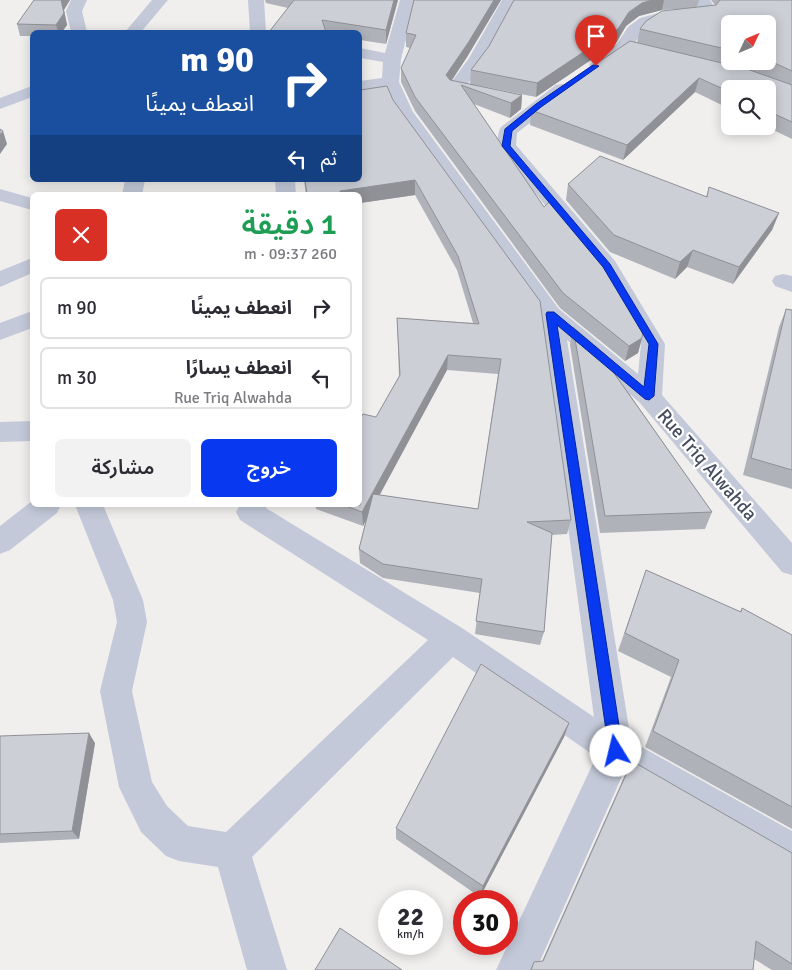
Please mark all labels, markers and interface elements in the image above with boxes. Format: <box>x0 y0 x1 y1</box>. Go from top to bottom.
pin <box>575 15 617 66</box>
north arrow <box>721 15 776 70</box>
map controls <box>721 15 776 135</box>
icon: arrive <box>582 22 610 50</box>
text: 90 m <box>180 38 254 81</box>
icon: right <box>272 50 337 115</box>
button: search <box>721 80 776 135</box>
text: انعطف يمينًا <box>145 90 254 117</box>
icon: left <box>283 145 311 173</box>
text: ثم <box>321 147 337 171</box>
text: 1 دقيقة <box>241 206 337 243</box>
button: close <box>55 209 107 261</box>
text: 260 m · 09:37 <box>244 244 337 264</box>
icon: right <box>307 294 335 322</box>
text: 90 m <box>57 296 97 320</box>
text: انعطف يمينًا <box>191 296 292 320</box>
text: انعطف يسارًا <box>186 356 292 380</box>
icon: left <box>307 364 335 392</box>
text: 30 m <box>57 366 97 390</box>
text: Rue Triq Alwahda <box>174 388 292 408</box>
street label: Rue Triq Alwahda <box>652 404 762 526</box>
button: مشاركة <box>55 439 191 497</box>
button: خروج <box>201 439 337 497</box>
position arrow <box>589 724 641 776</box>
speed limit sign: 30 <box>453 890 518 955</box>
text: 22 <box>397 901 424 932</box>
text: km/h <box>397 927 424 942</box>

